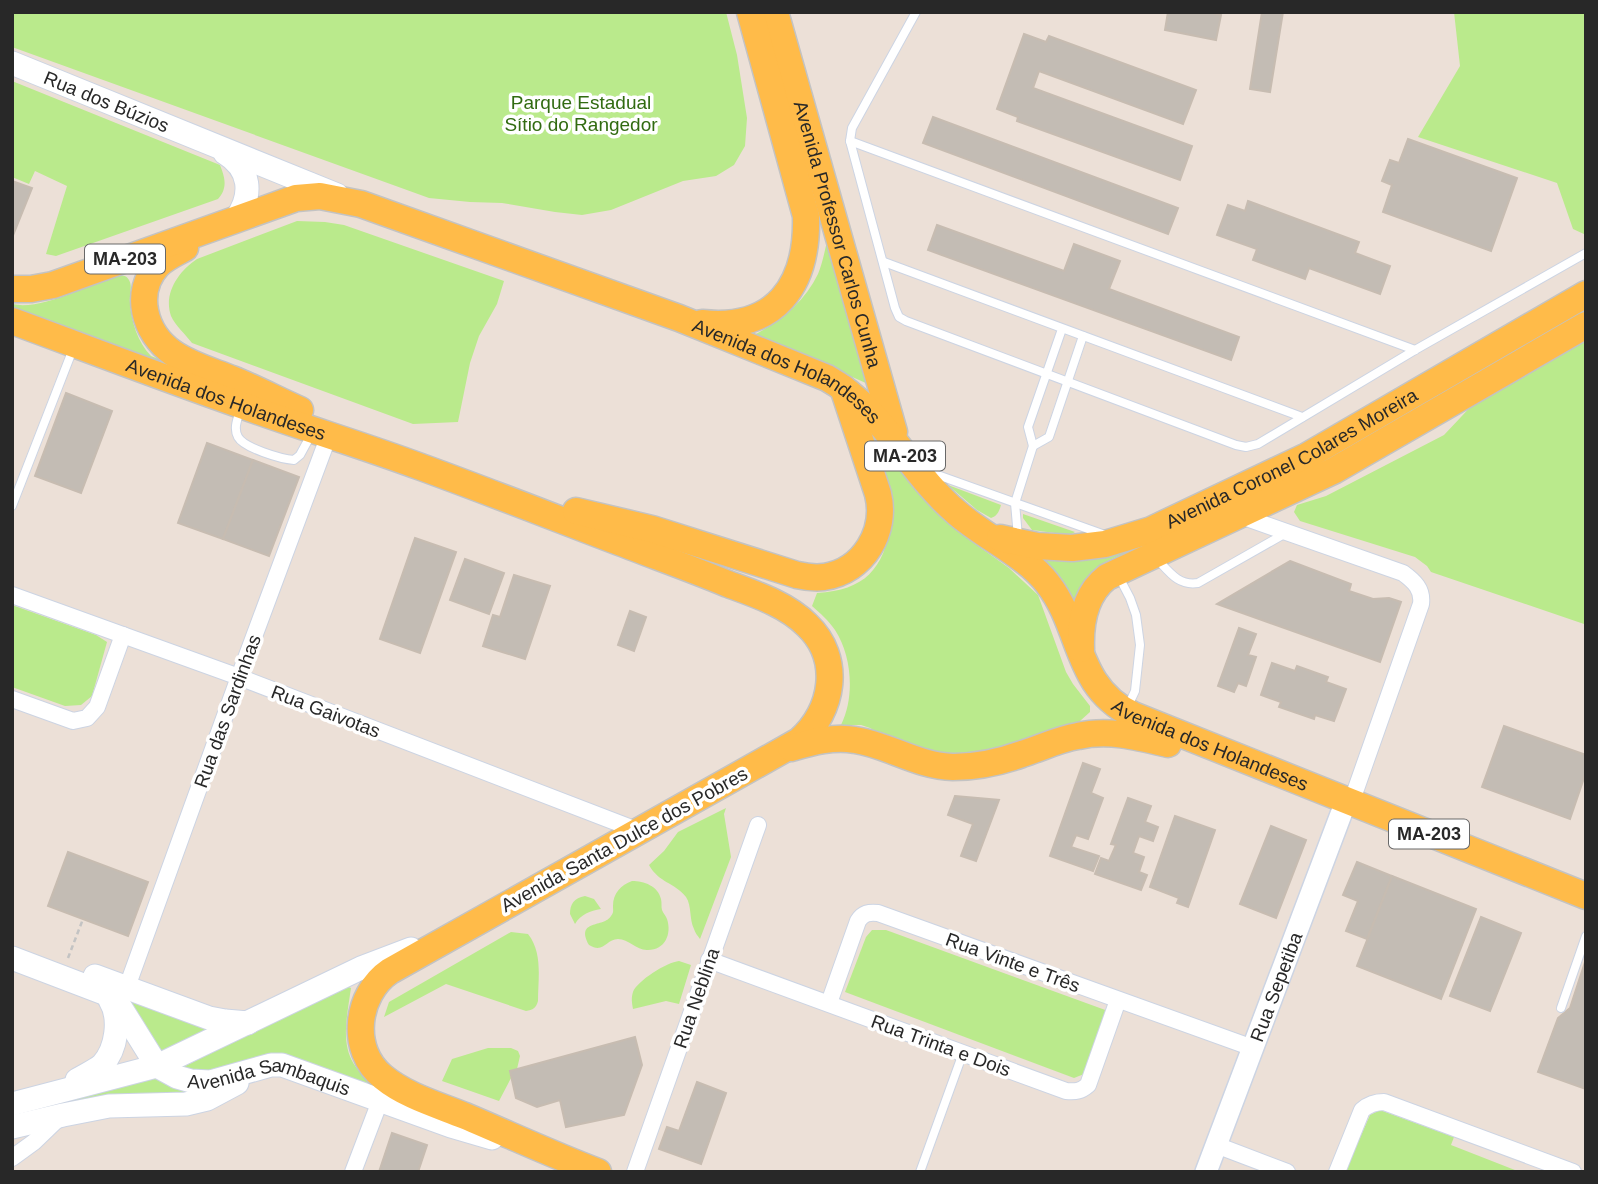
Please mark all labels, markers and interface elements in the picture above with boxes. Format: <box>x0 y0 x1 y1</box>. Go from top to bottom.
street label: Rua dos Búzios <box>41 67 172 137</box>
park label: Parque Estadual Sítio do Rangedor <box>504 92 658 135</box>
street label: Avenida Professor Carlos Cunha <box>790 98 885 371</box>
road number: MA-203 <box>85 244 165 274</box>
street label: Avenida dos Holandeses <box>690 315 885 428</box>
street label: Avenida dos Holandeses <box>123 354 328 444</box>
street label: Avenida Coronel Colares Moreira <box>1162 384 1421 533</box>
road number: MA-203 <box>865 442 945 470</box>
street label: Rua das Sardinhas <box>190 632 265 791</box>
street label: Rua Gaivotas <box>268 681 383 742</box>
street label: Avenida dos Holandeses <box>1108 695 1311 795</box>
street label: Avenida Santa Dulce dos Pobres <box>497 763 751 916</box>
road number: MA-203 <box>1389 820 1469 848</box>
street label: Rua Vinte e Três <box>943 928 1083 996</box>
street label: Rua Sepetiba <box>1246 929 1307 1045</box>
street label: Rua Neblina <box>670 945 724 1051</box>
street label: Rua Trinta e Dois <box>868 1010 1013 1080</box>
street label: Avenida Sambaquis <box>187 1055 353 1100</box>

